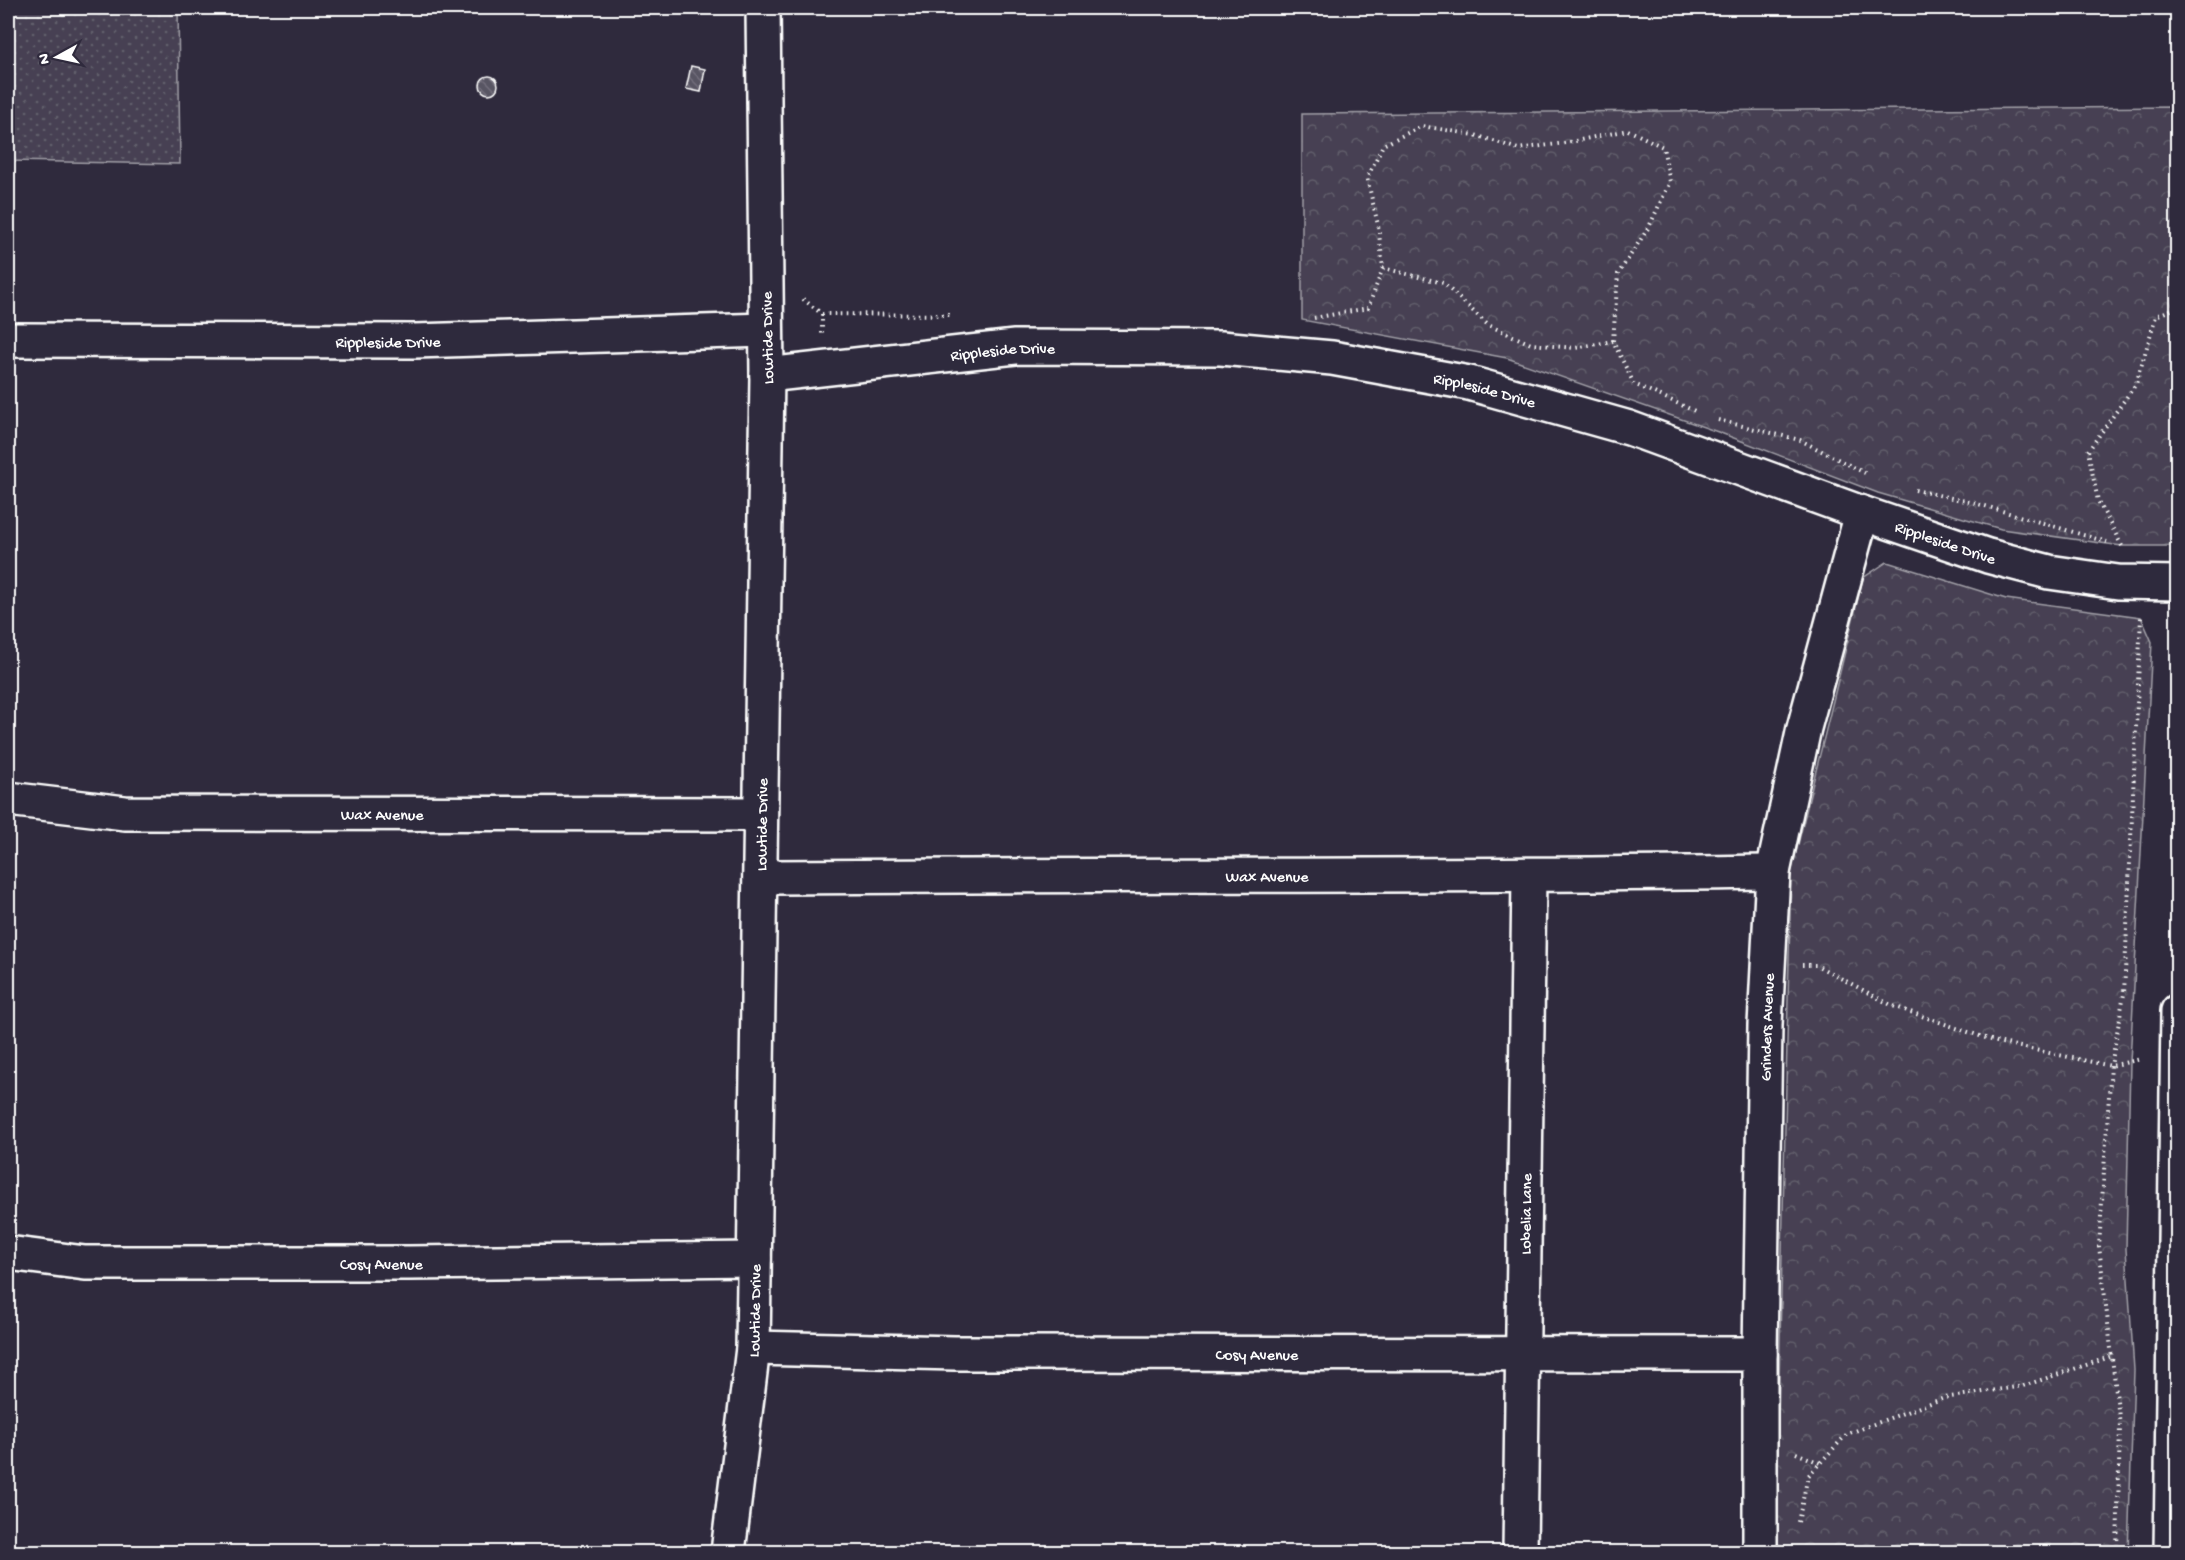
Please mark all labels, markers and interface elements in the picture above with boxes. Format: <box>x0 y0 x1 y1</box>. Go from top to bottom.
north arrow <box>27 27 87 87</box>
text: N <box>35 52 56 65</box>
street label: Lowtide Drive <box>759 291 780 385</box>
street label: Rippleside Drive <box>335 334 442 354</box>
street label: Rippleside Drive <box>950 341 1056 367</box>
street label: Rippleside Drive <box>1431 371 1538 414</box>
street label: Rippleside Drive <box>1892 519 1998 571</box>
street label: Lowtide Drive <box>754 777 774 871</box>
street label: Wax Avenue <box>341 807 424 826</box>
street label: Wax Avenue <box>1226 869 1309 888</box>
street label: Grinders Avenue <box>1758 972 1781 1081</box>
street label: Lobelia Lane <box>1518 1173 1538 1255</box>
street label: Cosy Avenue <box>340 1257 424 1276</box>
street label: Lowtide Drive <box>746 1263 767 1359</box>
street label: Cosy Avenue <box>1216 1347 1299 1366</box>

